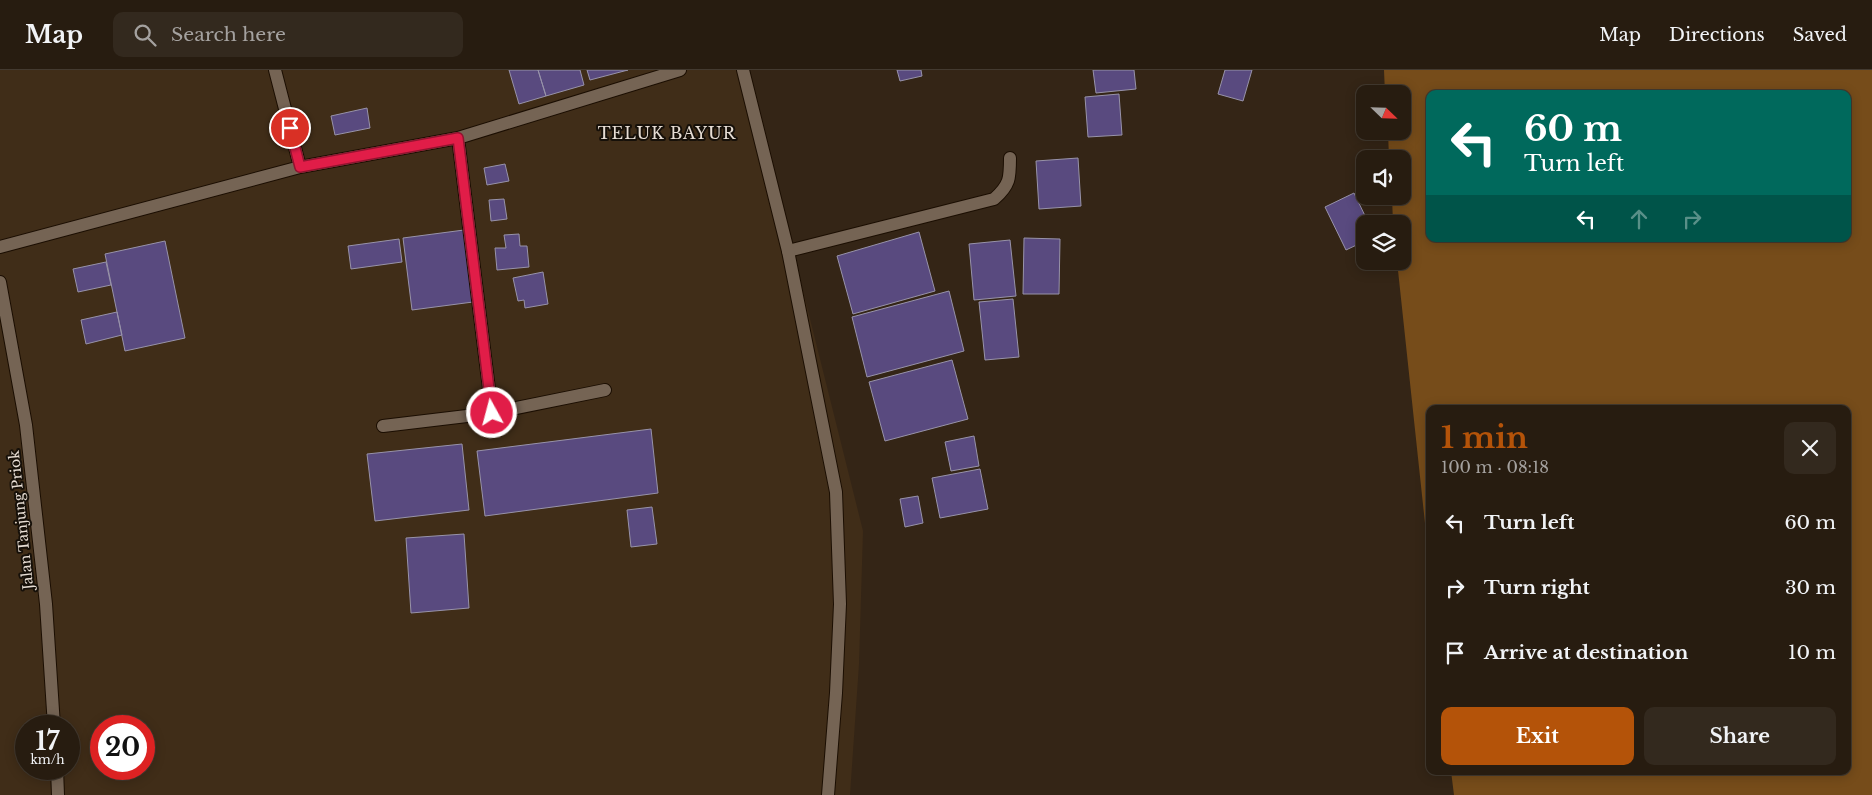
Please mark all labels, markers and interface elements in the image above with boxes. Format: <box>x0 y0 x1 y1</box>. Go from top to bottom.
search box <box>113 12 463 57</box>
text: Map <box>25 20 83 49</box>
icon: search <box>131 21 159 49</box>
text: Search here <box>171 23 286 46</box>
text: Map <box>1599 24 1641 46</box>
text: Directions <box>1669 24 1765 46</box>
text: Saved <box>1793 24 1847 46</box>
north arrow <box>1356 85 1411 140</box>
map controls <box>1356 85 1411 270</box>
pin <box>269 107 311 149</box>
text: 60 m <box>1524 107 1622 150</box>
icon: left <box>1441 110 1506 175</box>
icon: arrive <box>276 114 304 142</box>
district label: TELUK BAYUR <box>598 123 737 143</box>
button: sound <box>1356 150 1411 205</box>
text: Turn left <box>1524 150 1624 177</box>
icon: left <box>1572 205 1600 233</box>
icon: ahead <box>1625 205 1653 233</box>
icon: right <box>1678 205 1706 233</box>
button: layers <box>1356 215 1411 270</box>
position arrow <box>465 386 517 438</box>
text: 1 min <box>1441 419 1528 456</box>
button: close <box>1784 422 1836 474</box>
street label: Jalan Tanjung Priok <box>5 449 37 593</box>
text: 100 m · 08:18 <box>1441 457 1549 477</box>
icon: left <box>1441 509 1469 537</box>
text: Turn left <box>1484 511 1575 534</box>
text: 60 m <box>1784 511 1836 534</box>
icon: right <box>1441 574 1469 602</box>
text: Turn right <box>1484 576 1590 599</box>
text: 30 m <box>1785 576 1836 599</box>
icon: arrive <box>1441 639 1469 667</box>
text: Arrive at destination <box>1484 641 1688 664</box>
text: 10 m <box>1788 641 1836 664</box>
button: Exit <box>1441 707 1634 765</box>
button: Share <box>1644 707 1836 765</box>
speed limit sign: 20 <box>90 715 155 780</box>
text: 17 <box>36 726 59 757</box>
text: km/h <box>30 752 65 767</box>

